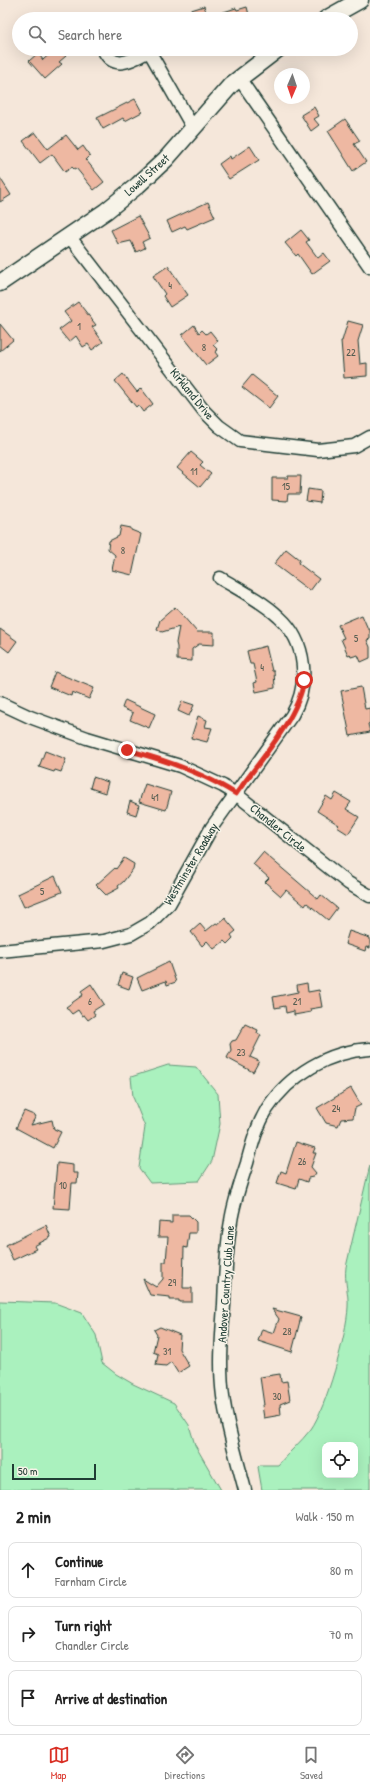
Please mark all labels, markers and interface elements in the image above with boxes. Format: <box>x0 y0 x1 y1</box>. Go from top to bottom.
search box <box>12 12 358 56</box>
icon: search <box>26 23 48 45</box>
text: Search here <box>58 24 122 45</box>
north arrow <box>274 68 310 104</box>
street label: Lowell Street <box>120 149 174 200</box>
house number: 4 <box>168 279 172 292</box>
house number: 1 <box>77 320 81 333</box>
house number: 8 <box>202 341 206 354</box>
house number: 22 <box>346 346 356 359</box>
street label: Kirkland Drive <box>166 364 219 423</box>
house number: 11 <box>190 465 198 478</box>
house number: 15 <box>282 480 291 493</box>
house number: 8 <box>121 544 125 557</box>
house number: 5 <box>354 632 359 645</box>
house number: 4 <box>260 661 264 674</box>
route start <box>295 671 313 689</box>
route end <box>118 741 136 759</box>
house number: 41 <box>151 791 159 804</box>
street label: Chandler Circle <box>246 800 310 856</box>
street label: Westminster Roadway <box>159 819 222 908</box>
house number: 5 <box>40 885 45 898</box>
house number: 6 <box>88 995 92 1008</box>
house number: 21 <box>293 995 302 1008</box>
house number: 23 <box>236 1046 246 1059</box>
house number: 24 <box>332 1102 340 1115</box>
house number: 26 <box>298 1155 306 1168</box>
house number: 10 <box>59 1179 68 1192</box>
street label: Andover Country Club Lane <box>213 1224 238 1343</box>
house number: 29 <box>168 1276 177 1289</box>
house number: 28 <box>282 1325 292 1338</box>
house number: 31 <box>163 1345 171 1358</box>
house number: 30 <box>273 1390 282 1403</box>
map controls <box>322 1442 358 1478</box>
button: locate <box>322 1442 358 1478</box>
scale bar <box>12 1462 96 1481</box>
text: 50 m <box>18 1464 38 1478</box>
text: 2 min <box>16 1505 51 1528</box>
text: Walk · 150 m <box>296 1507 354 1525</box>
text: Continue <box>55 1551 103 1572</box>
icon: ahead <box>17 1559 39 1581</box>
text: 80 m <box>330 1561 353 1579</box>
text: Farnham Circle <box>55 1572 127 1590</box>
text: Turn right <box>55 1615 111 1636</box>
icon: right <box>17 1623 39 1645</box>
text: 70 m <box>329 1625 353 1643</box>
text: Chandler Circle <box>55 1636 129 1654</box>
icon: arrive <box>17 1687 39 1709</box>
text: Arrive at destination <box>55 1688 167 1709</box>
tab: Map <box>48 1744 70 1782</box>
tab: Directions <box>165 1744 205 1782</box>
tab: Saved <box>300 1744 322 1782</box>

